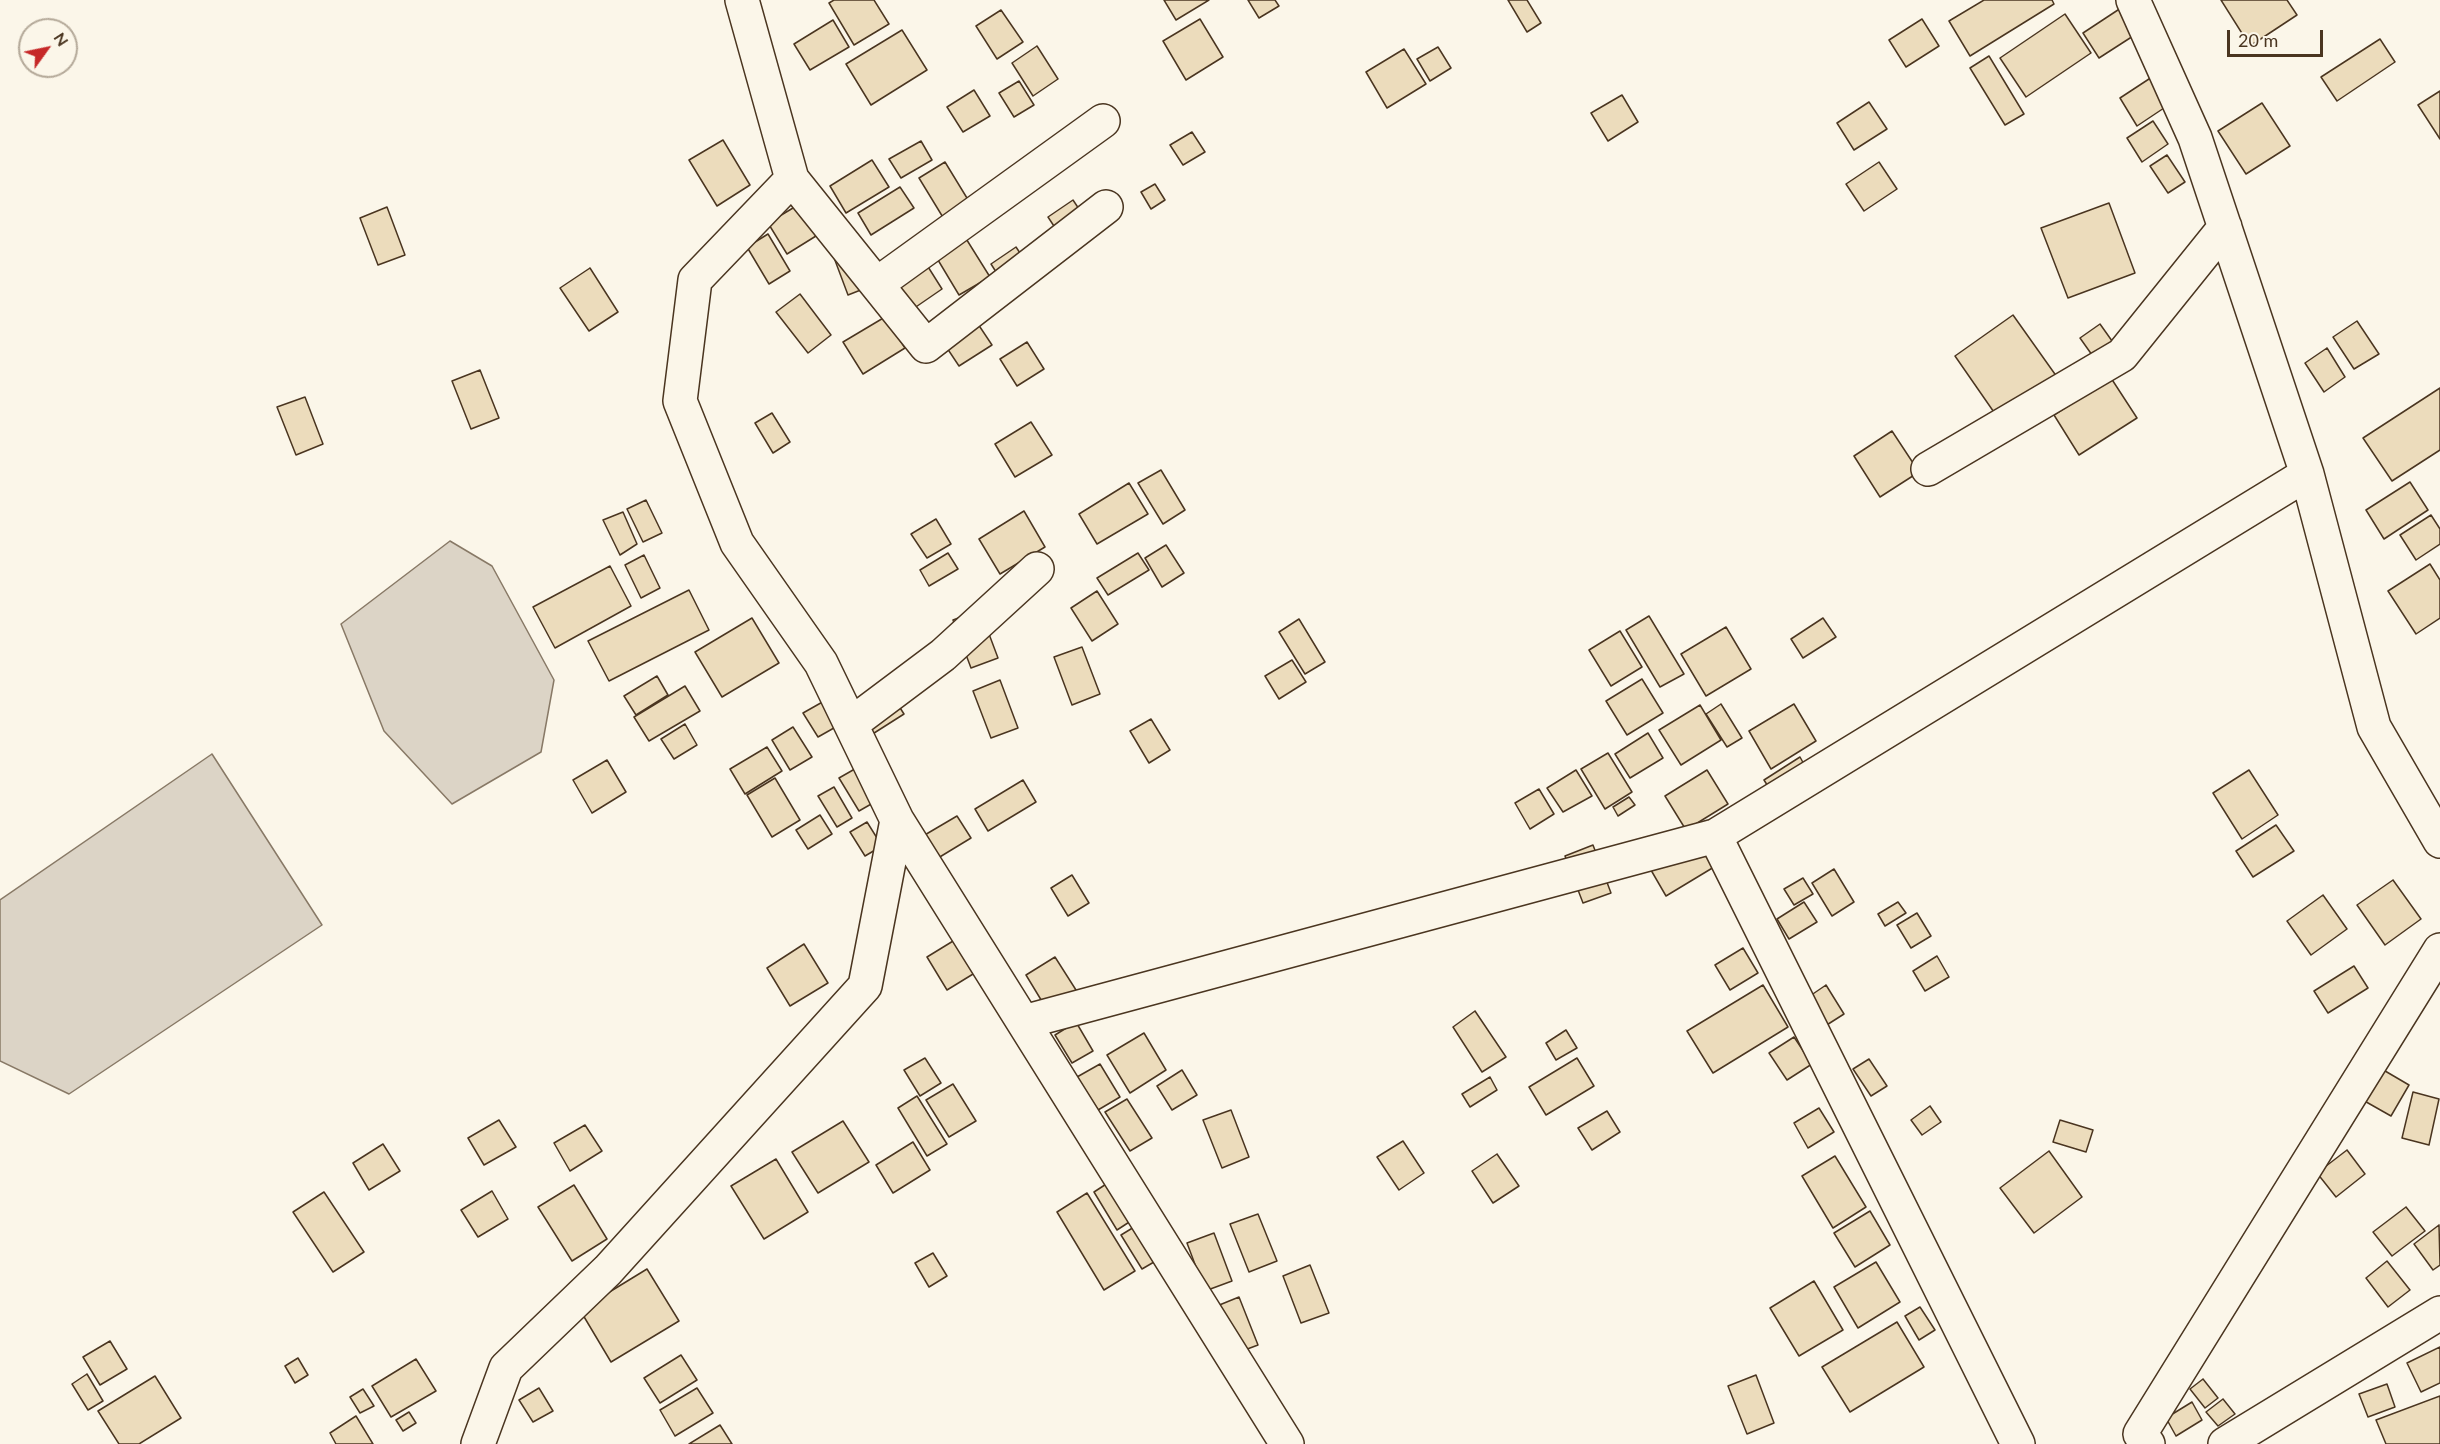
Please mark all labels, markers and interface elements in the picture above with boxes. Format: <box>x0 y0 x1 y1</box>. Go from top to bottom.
north arrow <box>18 18 78 78</box>
scale bar <box>2230 18 2326 56</box>
text: N <box>51 29 73 49</box>
text: 20 m <box>2238 29 2278 51</box>

